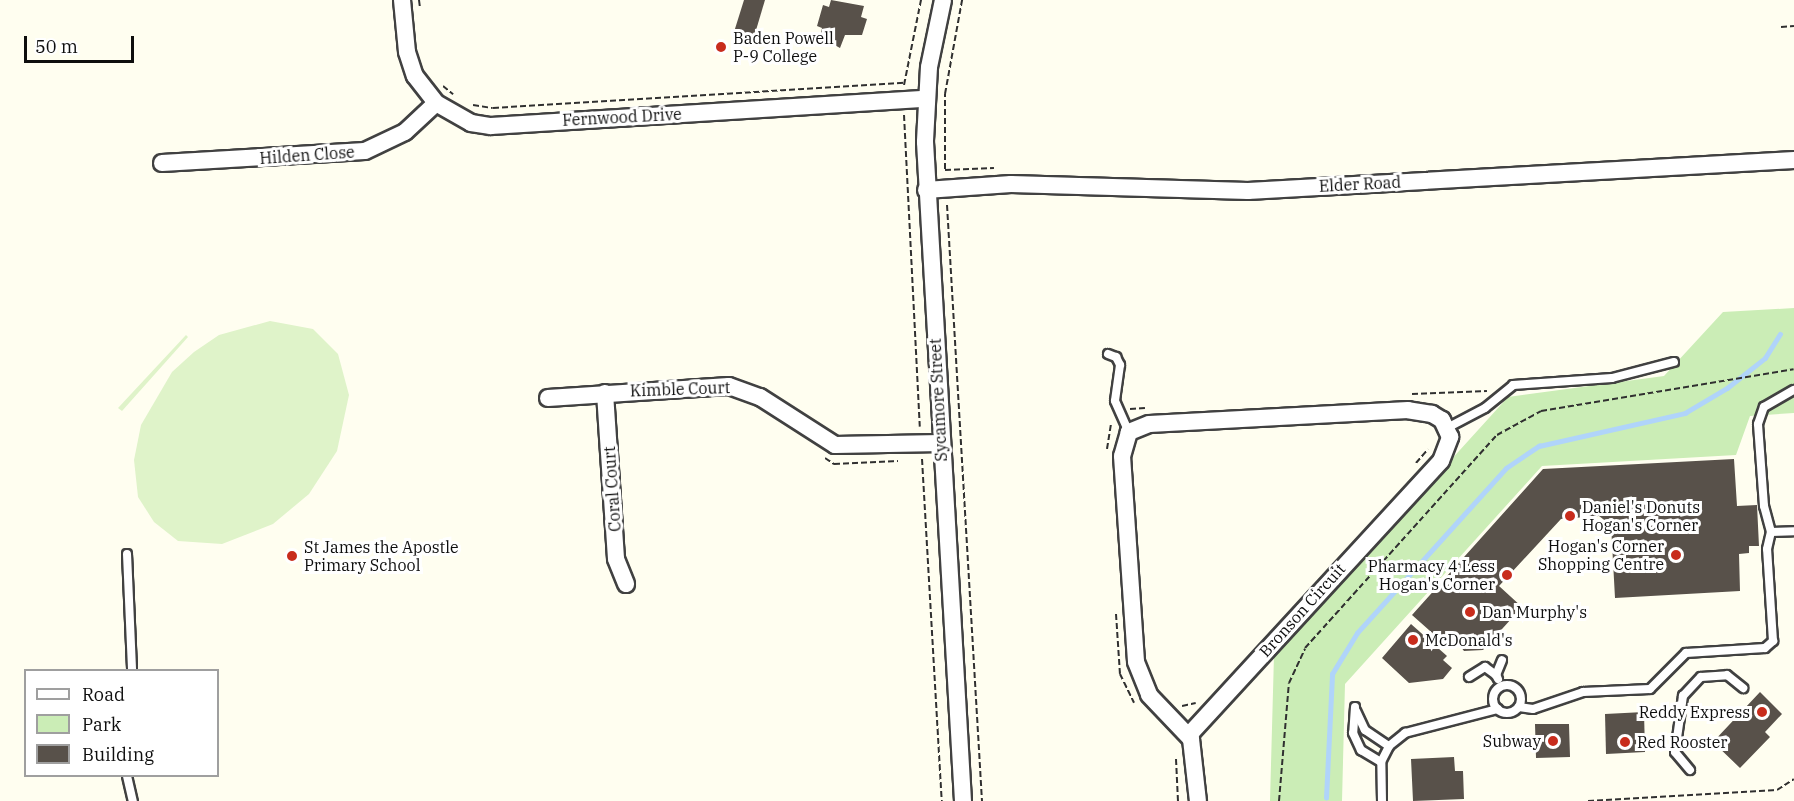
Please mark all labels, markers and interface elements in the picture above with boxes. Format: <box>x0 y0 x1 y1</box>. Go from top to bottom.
scale bar <box>27 24 136 62</box>
place label: Baden Powell P-9 College <box>733 28 834 66</box>
text: 50 m <box>35 35 78 58</box>
marker: Baden Powell P-9 College <box>714 40 728 54</box>
street label: Fernwood Drive <box>562 104 682 130</box>
street label: Hilden Close <box>259 142 355 168</box>
street label: Elder Road <box>1318 172 1402 196</box>
street label: Sycamore Street <box>925 338 951 462</box>
street label: Kimble Court <box>630 378 730 400</box>
street label: Coral Court <box>599 446 625 532</box>
place label: Daniel's Donuts Hogan's Corner <box>1582 497 1700 535</box>
marker: Daniel's Donuts Hogan's Corner <box>1563 509 1577 523</box>
place label: Hogan's Corner Shopping Centre <box>1538 536 1664 574</box>
place label: St James the Apostle Primary School <box>304 537 459 575</box>
marker: Hogan's Corner Shopping Centre <box>1669 548 1683 562</box>
marker: St James the Apostle Primary School <box>285 549 299 563</box>
place label: Pharmacy 4 Less Hogan's Corner <box>1368 556 1495 594</box>
street label: Bronson Circuit <box>1255 559 1349 661</box>
marker: Pharmacy 4 Less Hogan's Corner <box>1500 568 1514 582</box>
place label: Dan Murphy's <box>1482 602 1587 622</box>
marker: Dan Murphy's <box>1463 605 1477 619</box>
place label: McDonald's <box>1425 630 1513 650</box>
marker: McDonald's <box>1406 633 1420 647</box>
legend <box>24 669 219 777</box>
text: Road <box>82 683 125 706</box>
place label: Reddy Express <box>1639 702 1750 722</box>
marker: Reddy Express <box>1755 705 1769 719</box>
text: Park <box>82 713 121 736</box>
place label: Subway <box>1483 731 1541 751</box>
place label: Red Rooster <box>1637 732 1727 752</box>
marker: Subway <box>1546 734 1560 748</box>
marker: Red Rooster <box>1618 735 1632 749</box>
text: Building <box>82 743 154 766</box>

